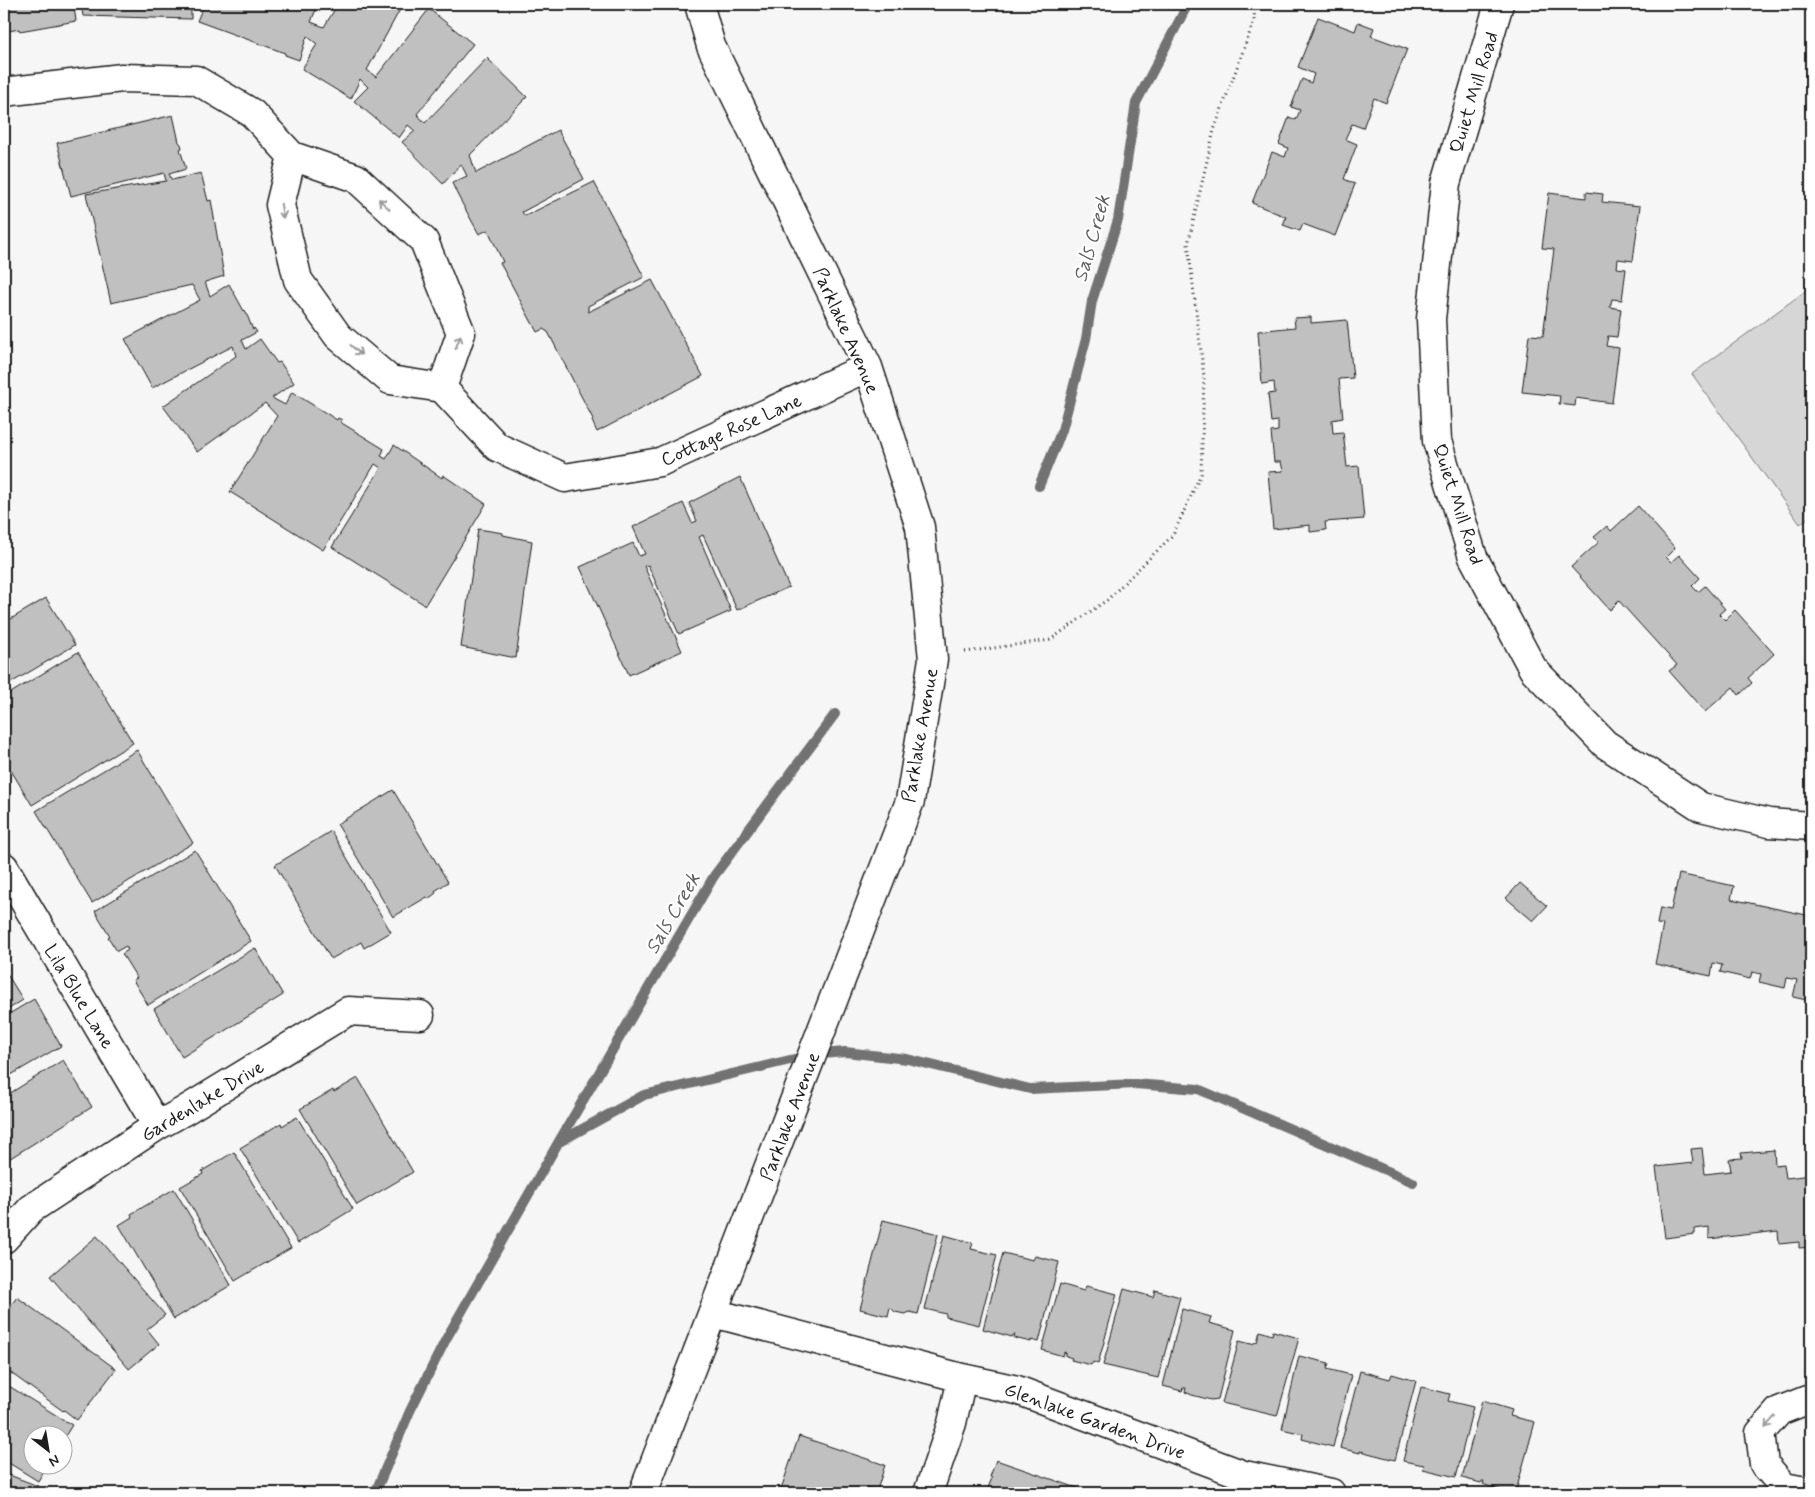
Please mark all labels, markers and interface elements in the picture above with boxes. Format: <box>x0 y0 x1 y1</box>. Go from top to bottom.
street label: Quiet Mill Road <box>1444 29 1505 156</box>
water label: Sals Creek <box>1067 192 1118 285</box>
one-way arrow <box>378 198 391 210</box>
one-way arrow <box>278 202 288 218</box>
street label: Parklake Avenue <box>807 263 885 398</box>
one-way arrow <box>454 334 463 350</box>
one-way arrow <box>349 345 362 356</box>
street label: Cottage Rose Lane <box>657 388 806 474</box>
street label: Quiet Mill Road <box>1426 441 1489 568</box>
street label: Parklake Avenue <box>896 666 945 804</box>
water label: Sals Creek <box>639 868 707 959</box>
street label: Lila Blue Lane <box>38 940 120 1054</box>
street label: Parklake Avenue <box>754 1049 826 1185</box>
street label: Gardenlake Drive <box>137 1055 269 1148</box>
street label: Glenlake Garden Drive <box>1001 1377 1188 1466</box>
one-way arrow <box>1764 1415 1775 1428</box>
north arrow <box>22 1424 72 1474</box>
text: N <box>46 1450 63 1470</box>

